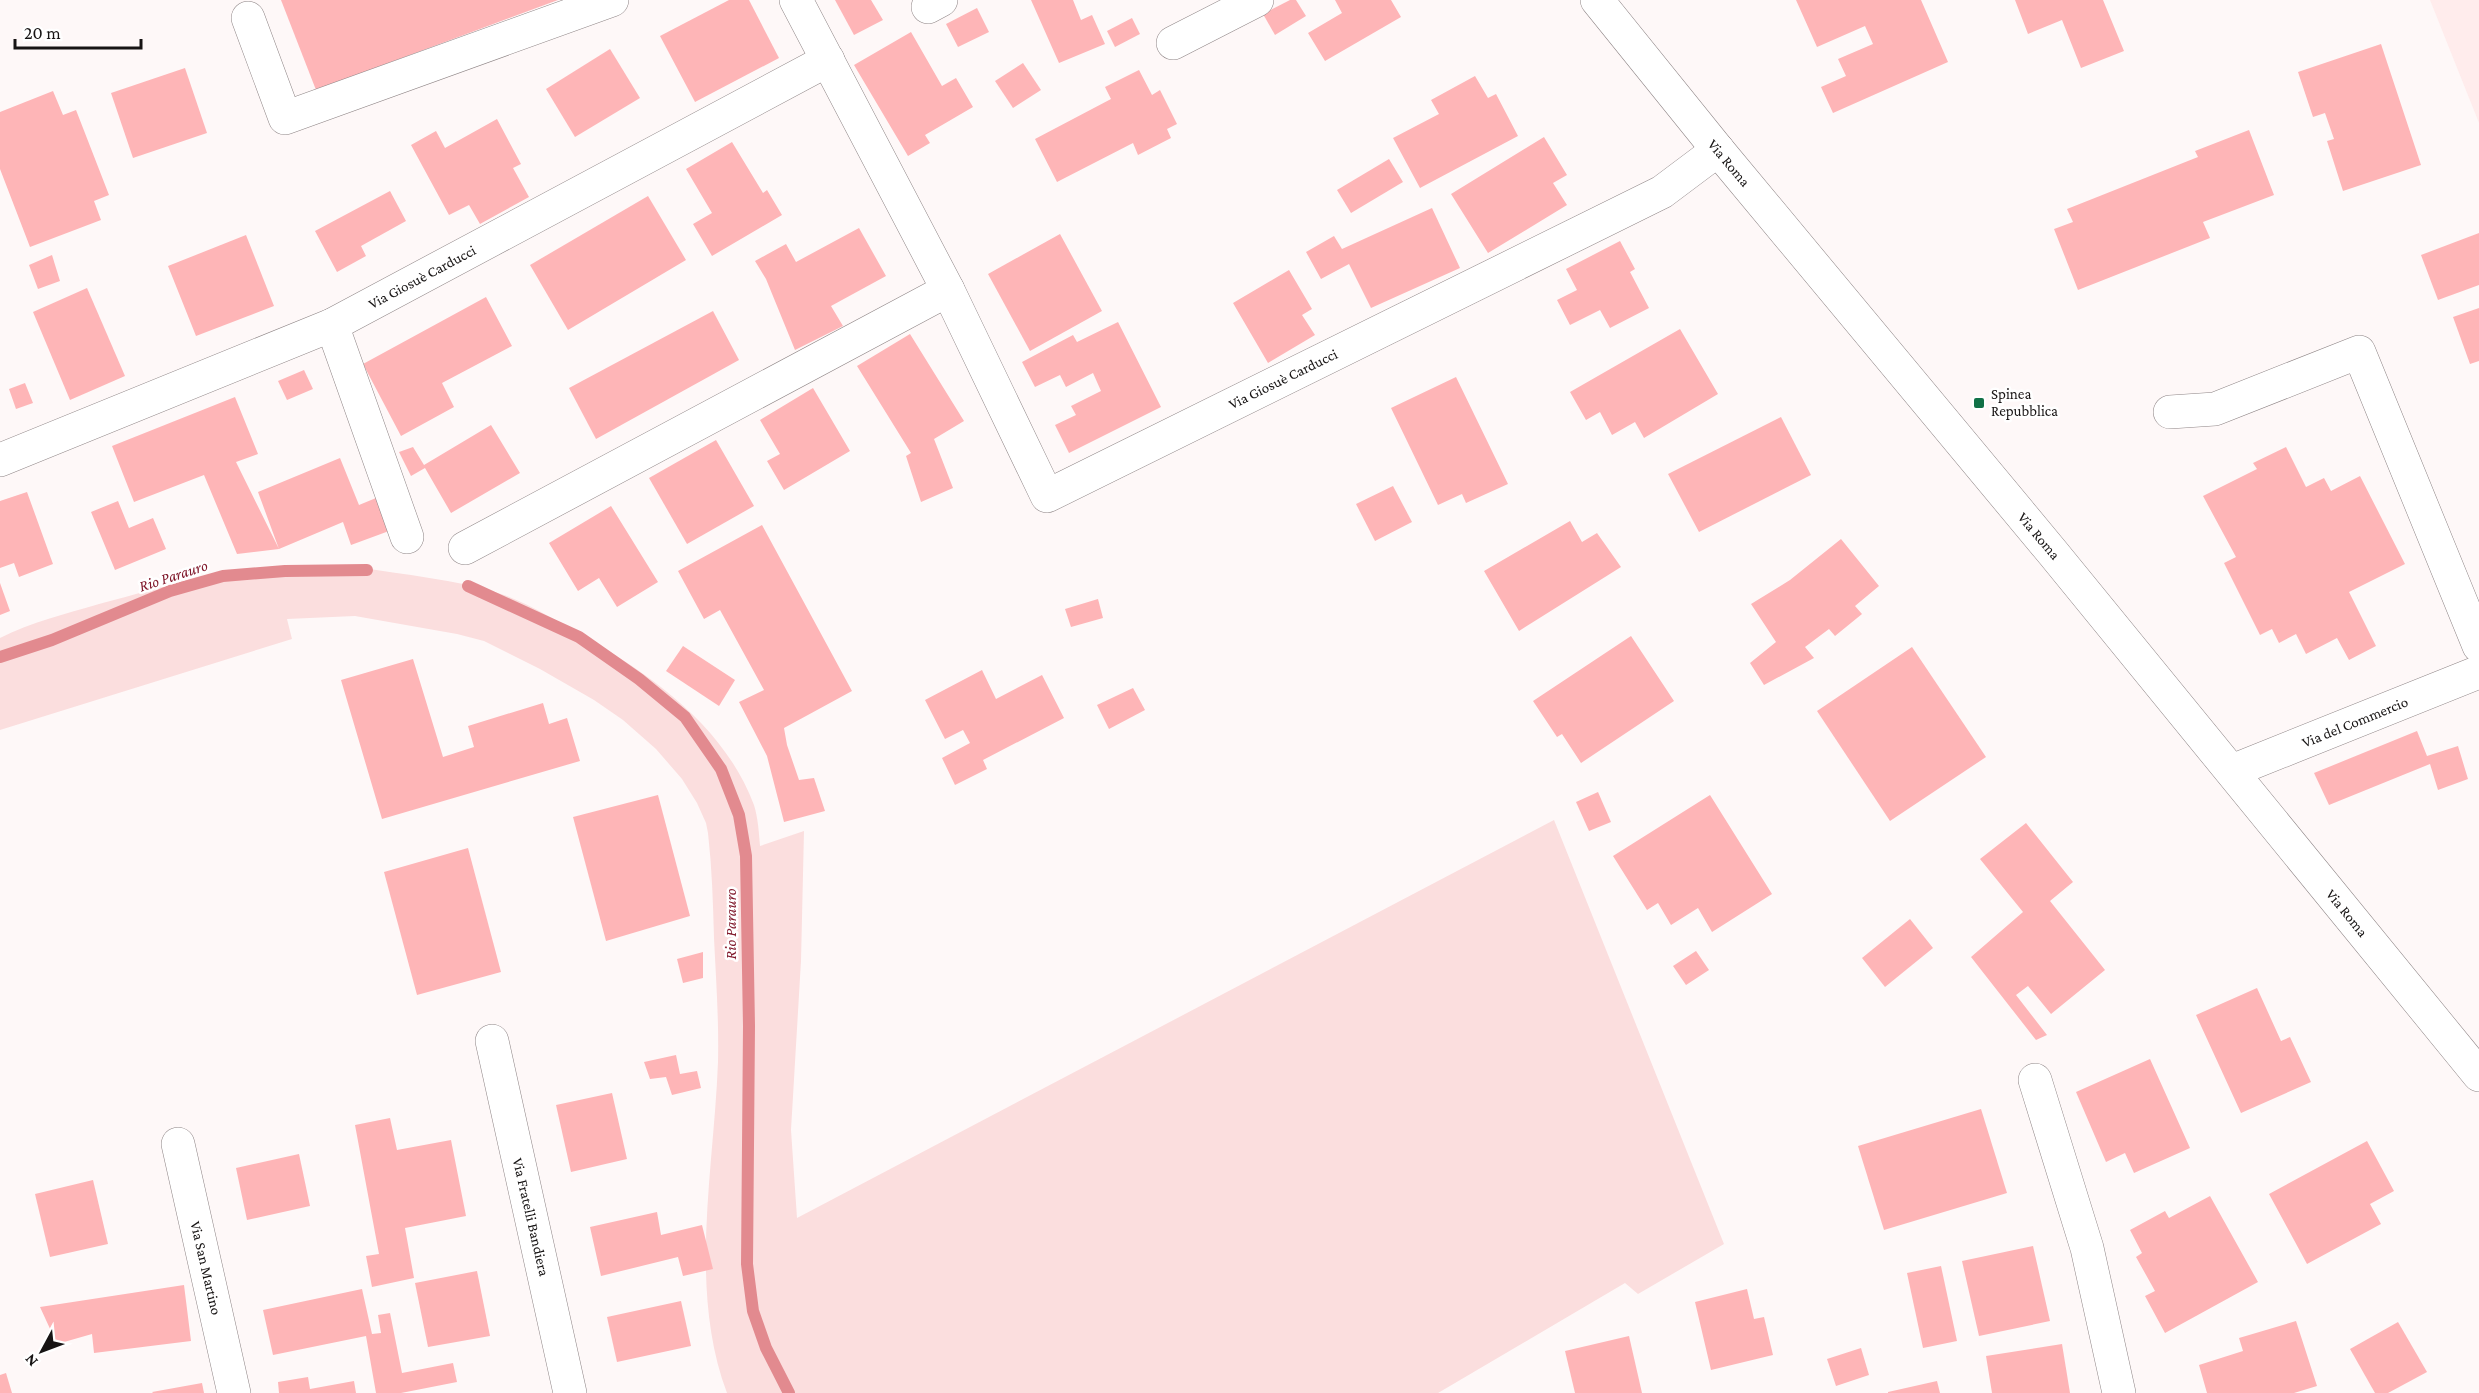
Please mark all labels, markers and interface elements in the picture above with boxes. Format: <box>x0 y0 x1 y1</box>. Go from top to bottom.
scale bar <box>15 12 141 50</box>
text: 20 m <box>24 23 61 43</box>
street label: Via Roma <box>1705 136 1753 190</box>
street label: Via Giosuè Carducci <box>366 242 478 312</box>
street label: Via Giosuè Carducci <box>1226 346 1340 412</box>
place label: Spinea Repubblica <box>1991 386 2058 420</box>
marker: Spinea Repubblica <box>1972 396 1986 410</box>
street label: Via Roma <box>2015 509 2063 563</box>
water label: Rio Parauro <box>137 556 210 595</box>
street label: Via del Commercio <box>2300 693 2410 751</box>
street label: Via Roma <box>2323 886 2371 940</box>
water label: Rio Parauro <box>722 888 739 960</box>
street label: Via Fratelli Bandiera <box>510 1156 552 1278</box>
street label: Via San Martino <box>187 1219 225 1317</box>
north arrow <box>12 1321 72 1381</box>
text: N <box>21 1351 41 1370</box>

